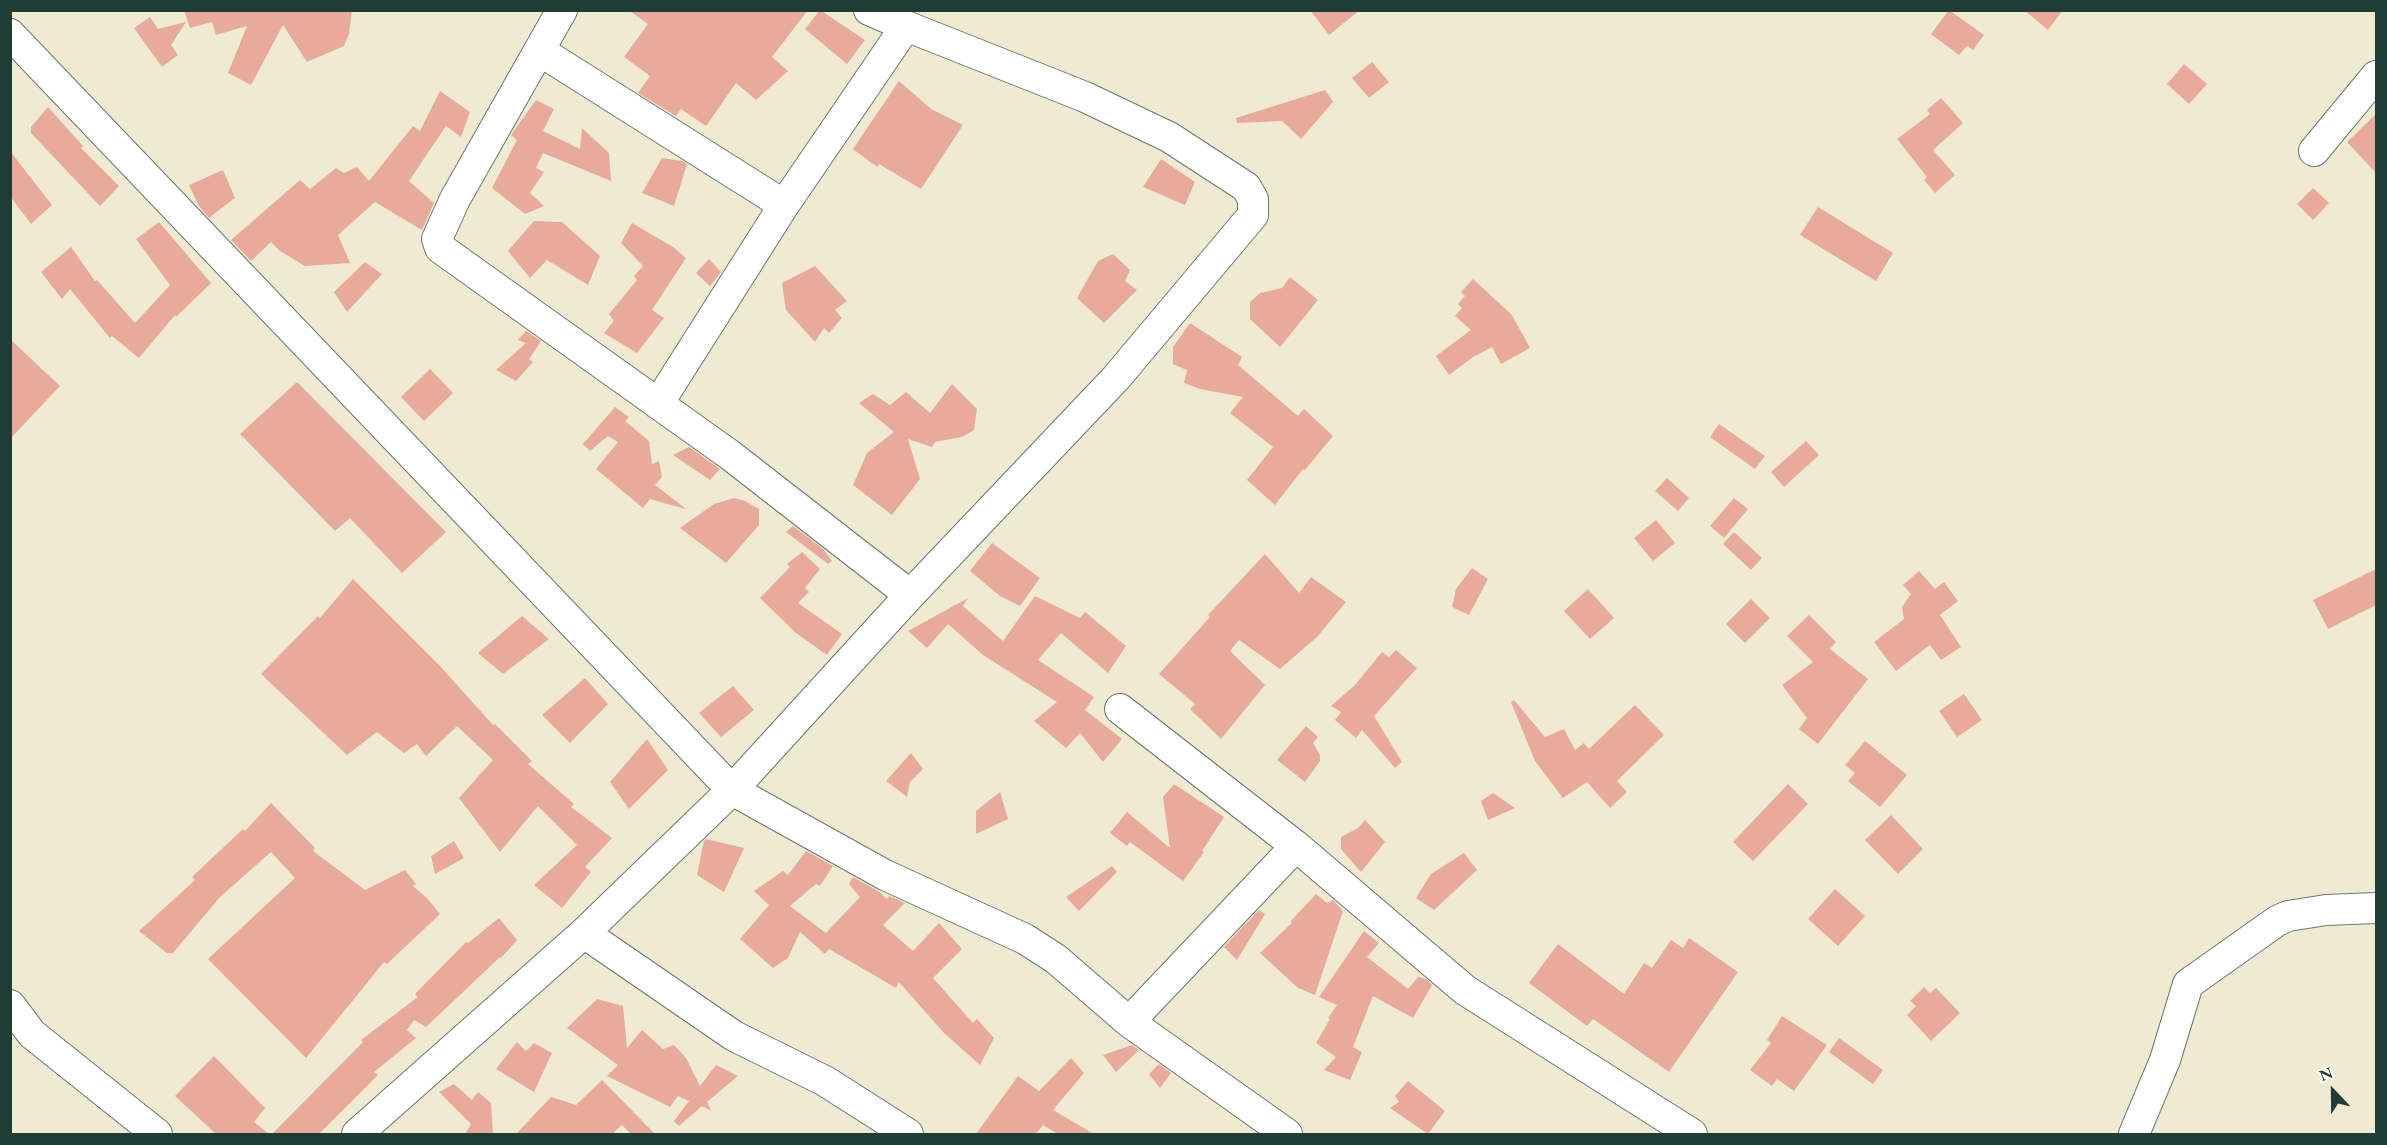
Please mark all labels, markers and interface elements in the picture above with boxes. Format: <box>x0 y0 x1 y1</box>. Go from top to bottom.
north arrow <box>2303 1061 2363 1121</box>
text: N <box>2316 1062 2336 1086</box>

